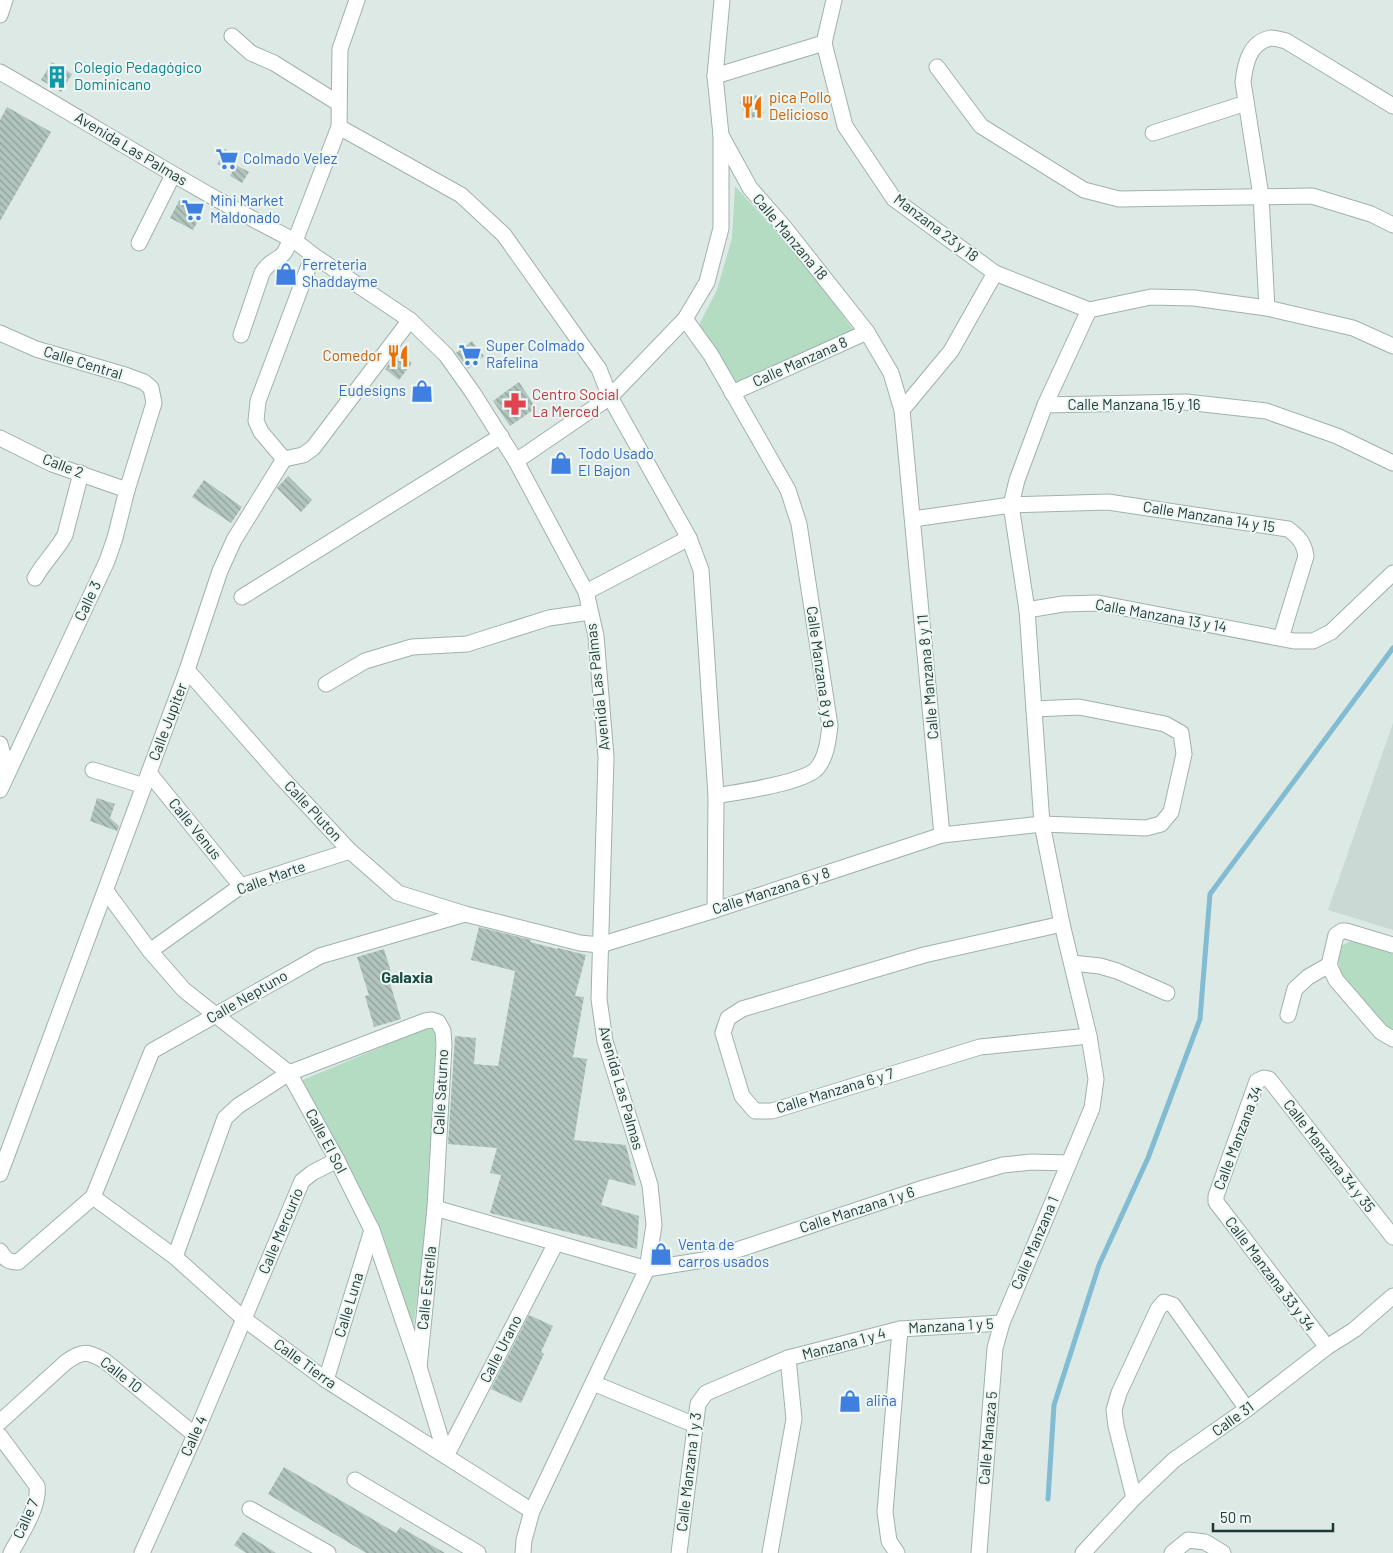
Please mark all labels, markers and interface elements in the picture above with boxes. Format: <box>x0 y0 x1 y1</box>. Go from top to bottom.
place label: Colegio Pedagógico Dominicano <box>74 58 202 93</box>
building icon: Colegio Pedagógico Dominicano <box>44 64 70 90</box>
place label: pica Pollo Delicioso <box>769 88 831 123</box>
restaurant icon: pica Pollo Delicioso <box>739 94 765 120</box>
street label: Avenida Las Palmas <box>72 107 191 189</box>
supermarket icon: Colmado Velez <box>214 146 240 172</box>
place label: Colmado Velez <box>243 149 338 167</box>
street label: Calle Manzana 18 <box>749 190 832 283</box>
street label: Manzana 23 y 18 <box>891 190 982 265</box>
place label: Mini Market Maldonado <box>210 191 284 226</box>
supermarket icon: Mini Market Maldonado <box>180 197 206 223</box>
place label: Ferreteria Shaddayme <box>302 255 378 290</box>
shop icon: Ferreteria Shaddayme <box>273 261 299 287</box>
street label: Calle Manzana 8 <box>749 332 850 390</box>
place label: Super Colmado Rafelina <box>486 336 585 371</box>
street label: Calle Central <box>42 341 125 383</box>
supermarket icon: Super Colmado Rafelina <box>457 342 483 368</box>
restaurant icon: Comedor <box>385 343 411 369</box>
place label: Comedor <box>323 346 383 364</box>
shop icon: Eudesigns <box>409 378 435 404</box>
place label: Eudesigns <box>338 381 406 399</box>
place label: Centro Social La Merced <box>532 385 619 420</box>
pharmacy icon: Centro Social La Merced <box>502 391 528 417</box>
street label: Calle Manzana 15 y 16 <box>1068 395 1200 413</box>
place label: Todo Usado El Bajon <box>578 444 654 479</box>
street label: Calle 2 <box>40 449 86 481</box>
shop icon: Todo Usado El Bajon <box>548 450 574 476</box>
street label: Calle Manzana 14 y 15 <box>1142 497 1277 535</box>
street label: Calle 3 <box>70 578 104 624</box>
street label: Calle Manzana 13 y 14 <box>1094 595 1228 635</box>
street label: Calle Manzana 8 y 9 <box>804 605 838 729</box>
street label: Calle Manzana 8 y 11 <box>913 614 941 740</box>
street label: Avenida Las Palmas <box>581 623 613 752</box>
street label: Calle Jupiter <box>144 680 190 763</box>
street label: Calle Pluton <box>281 776 346 844</box>
street label: Calle Venus <box>165 794 226 863</box>
street label: Calle Marte <box>234 856 307 898</box>
street label: Calle Manzana 6 y 8 <box>710 863 832 918</box>
street label: Calle Neptuno <box>203 966 290 1027</box>
district label: Galaxia <box>381 967 433 986</box>
street label: Avenida Las Palmas <box>596 1024 648 1152</box>
street label: Calle Saturno <box>429 1049 451 1135</box>
street label: Calle Manzana 6 y 7 <box>774 1064 896 1116</box>
street label: Calle Manzana 34 <box>1209 1083 1265 1192</box>
street label: Calle Manzana 34 y 35 <box>1280 1095 1380 1215</box>
street label: Calle El Sol <box>302 1105 351 1176</box>
street label: Calle Manzana 1 y 6 <box>797 1182 917 1236</box>
street label: Calle Mercurio <box>254 1185 306 1276</box>
street label: Calle Manzana 1 <box>1006 1193 1062 1292</box>
street label: Calle Manzana 33 y 34 <box>1222 1213 1320 1334</box>
place label: Venta de carros usados <box>678 1235 769 1270</box>
shop icon: Venta de carros usados <box>648 1241 674 1267</box>
street label: Calle Estrella <box>413 1245 439 1331</box>
street label: Calle Luna <box>330 1270 366 1339</box>
street label: Calle Urano <box>475 1312 525 1385</box>
street label: Manzana 1 y 5 <box>908 1314 994 1336</box>
street label: Manzana 1 y 4 <box>800 1323 888 1363</box>
street label: Calle Tierra <box>271 1334 341 1392</box>
street label: Calle 10 <box>97 1352 146 1396</box>
shop icon: aliña <box>837 1388 863 1414</box>
street label: Calle Manaza 5 <box>974 1390 1000 1485</box>
place label: aliña <box>866 1391 897 1409</box>
street label: Calle 31 <box>1208 1397 1257 1439</box>
street label: Calle Manzana 1 y 3 <box>672 1411 704 1533</box>
street label: Calle 4 <box>176 1412 210 1459</box>
street label: Calle 7 <box>8 1496 42 1541</box>
scale bar <box>1213 1500 1333 1532</box>
text: 50 m <box>1220 1508 1252 1526</box>

